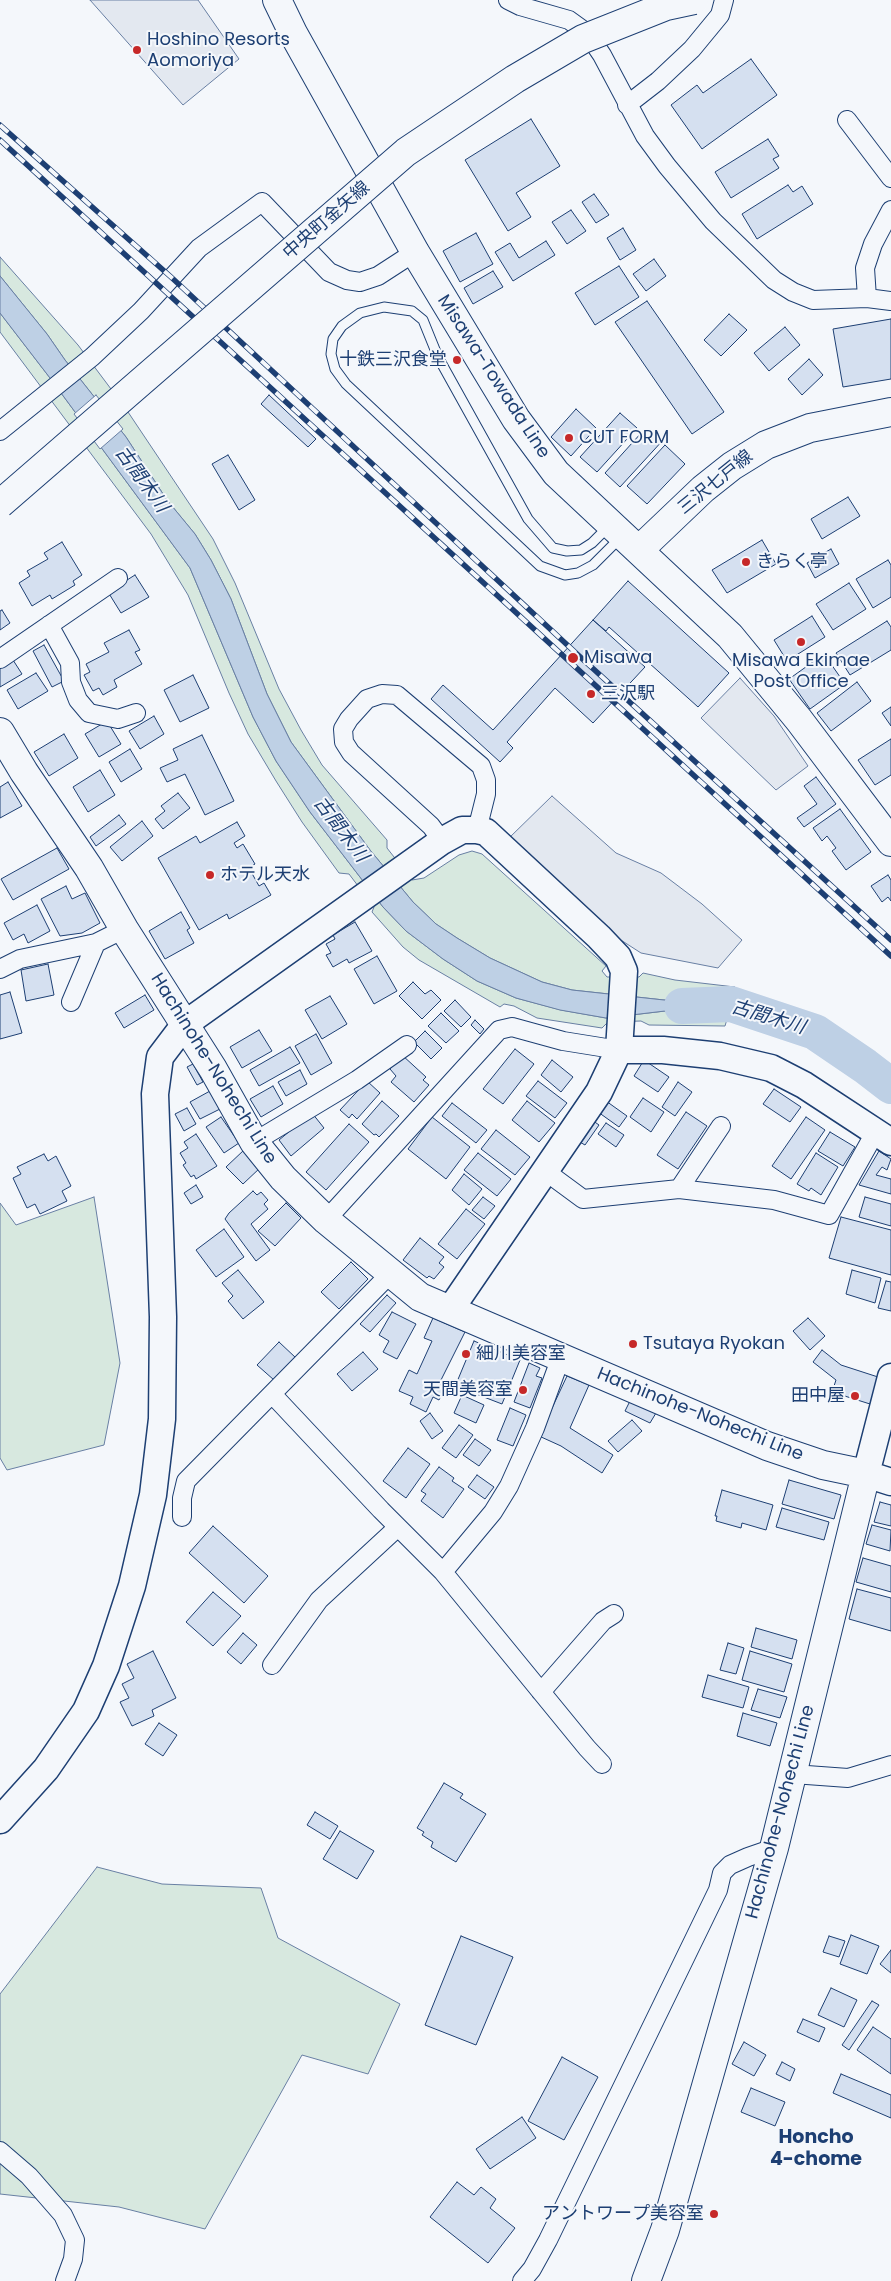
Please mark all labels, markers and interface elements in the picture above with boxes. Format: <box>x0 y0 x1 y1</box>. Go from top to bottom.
place label: Hoshino Resorts Aomoriya <box>147 29 290 72</box>
marker: Hoshino Resorts Aomoriya <box>131 44 143 56</box>
street label: 中央町金矢線 <box>279 177 375 265</box>
street label: Misawa-Towada Line <box>432 291 554 463</box>
place label: 十鉄三沢食堂 <box>339 349 447 371</box>
marker: 十鉄三沢食堂 <box>451 354 463 366</box>
place label: CUT FORM <box>579 427 669 449</box>
marker: CUT FORM <box>563 432 575 444</box>
water label: 古間木川 <box>109 443 173 517</box>
street label: 三沢七戸線 <box>674 446 758 520</box>
place label: きらく亭 <box>756 551 828 573</box>
marker: きらく亭 <box>740 556 752 568</box>
marker: Misawa Ekimae Post Office <box>795 636 807 648</box>
place label: Misawa <box>584 647 652 669</box>
place label: Misawa Ekimae Post Office <box>732 650 870 692</box>
marker: Misawa <box>566 651 580 665</box>
place label: 三沢駅 <box>601 683 655 705</box>
marker: 三沢駅 <box>585 688 597 700</box>
water label: 古間木川 <box>308 793 372 867</box>
place label: ホテル天水 <box>220 864 310 886</box>
marker: ホテル天水 <box>204 869 216 881</box>
street label: Hachinohe-Nohechi Line <box>145 970 281 1168</box>
water label: 古間木川 <box>728 996 808 1040</box>
place label: Tsutaya Ryokan <box>643 1333 785 1355</box>
marker: Tsutaya Ryokan <box>627 1338 639 1350</box>
place label: 細川美容室 <box>476 1343 566 1365</box>
marker: 細川美容室 <box>460 1348 472 1360</box>
street label: Hachinohe-Nohechi Line <box>594 1364 806 1466</box>
place label: 天間美容室 <box>423 1379 513 1401</box>
marker: 天間美容室 <box>517 1384 529 1396</box>
place label: 田中屋 <box>791 1385 845 1407</box>
marker: 田中屋 <box>849 1390 861 1402</box>
street label: Hachinohe-Nohechi Line <box>742 1703 820 1921</box>
district label: Honcho 4-chome <box>770 2127 862 2171</box>
place label: アントワープ美容室 <box>542 2203 704 2225</box>
marker: アントワープ美容室 <box>708 2208 720 2220</box>

